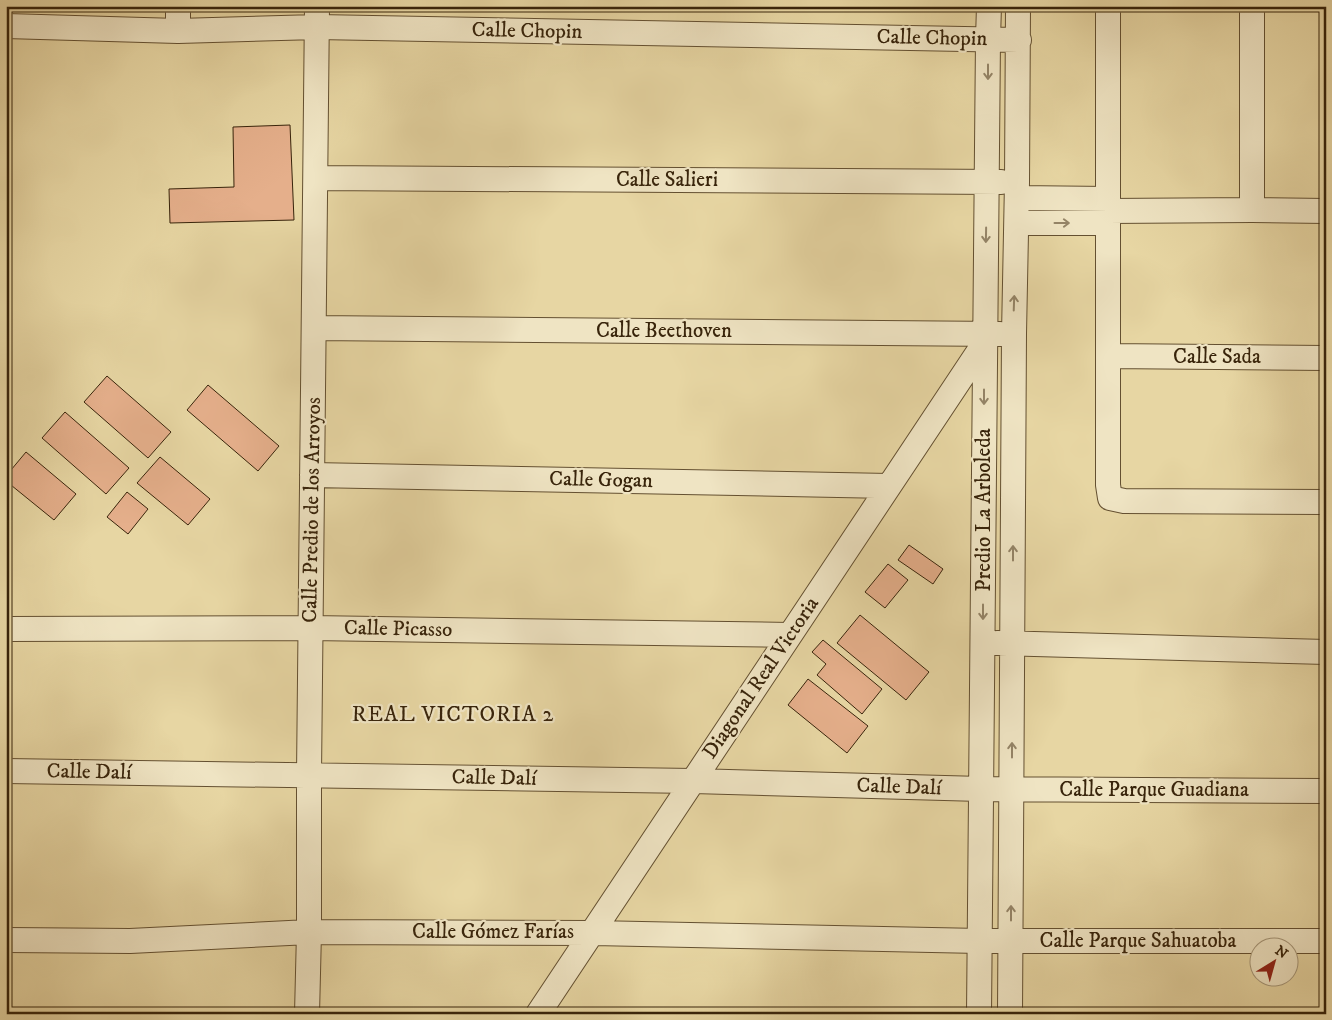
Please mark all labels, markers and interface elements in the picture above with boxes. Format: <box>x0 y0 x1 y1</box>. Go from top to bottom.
street label: Calle Chopin <box>471 17 583 45</box>
street label: Calle Chopin <box>876 24 988 52</box>
one-way arrow <box>983 64 992 80</box>
street label: Calle Salieri <box>616 167 718 193</box>
one-way arrow <box>1054 218 1070 228</box>
one-way arrow <box>981 226 991 243</box>
one-way arrow <box>1010 295 1019 311</box>
street label: Calle Beethoven <box>596 318 732 344</box>
street label: Calle Sada <box>1173 344 1261 370</box>
one-way arrow <box>979 389 989 405</box>
street label: Calle Predio de los Arroyos <box>297 397 327 623</box>
street label: Predio La Arboleda <box>971 428 997 592</box>
street label: Calle Gogan <box>549 466 653 494</box>
one-way arrow <box>1008 545 1018 561</box>
street label: Diagonal Real Victoria <box>697 592 825 764</box>
one-way arrow <box>978 604 988 620</box>
street label: Calle Picasso <box>344 615 452 643</box>
district label: REAL VICTORIA 2 <box>352 701 554 728</box>
one-way arrow <box>1007 742 1017 758</box>
street label: Calle Dalí <box>46 758 133 786</box>
street label: Calle Dalí <box>451 764 538 792</box>
street label: Calle Dalí <box>856 773 943 802</box>
street label: Calle Parque Guadiana <box>1059 777 1249 803</box>
one-way arrow <box>1006 905 1016 921</box>
street label: Calle Gómez Farías <box>412 919 574 945</box>
street label: Calle Parque Sahuatoba <box>1040 928 1236 954</box>
north arrow <box>1250 938 1300 988</box>
text: N <box>1271 942 1292 963</box>

